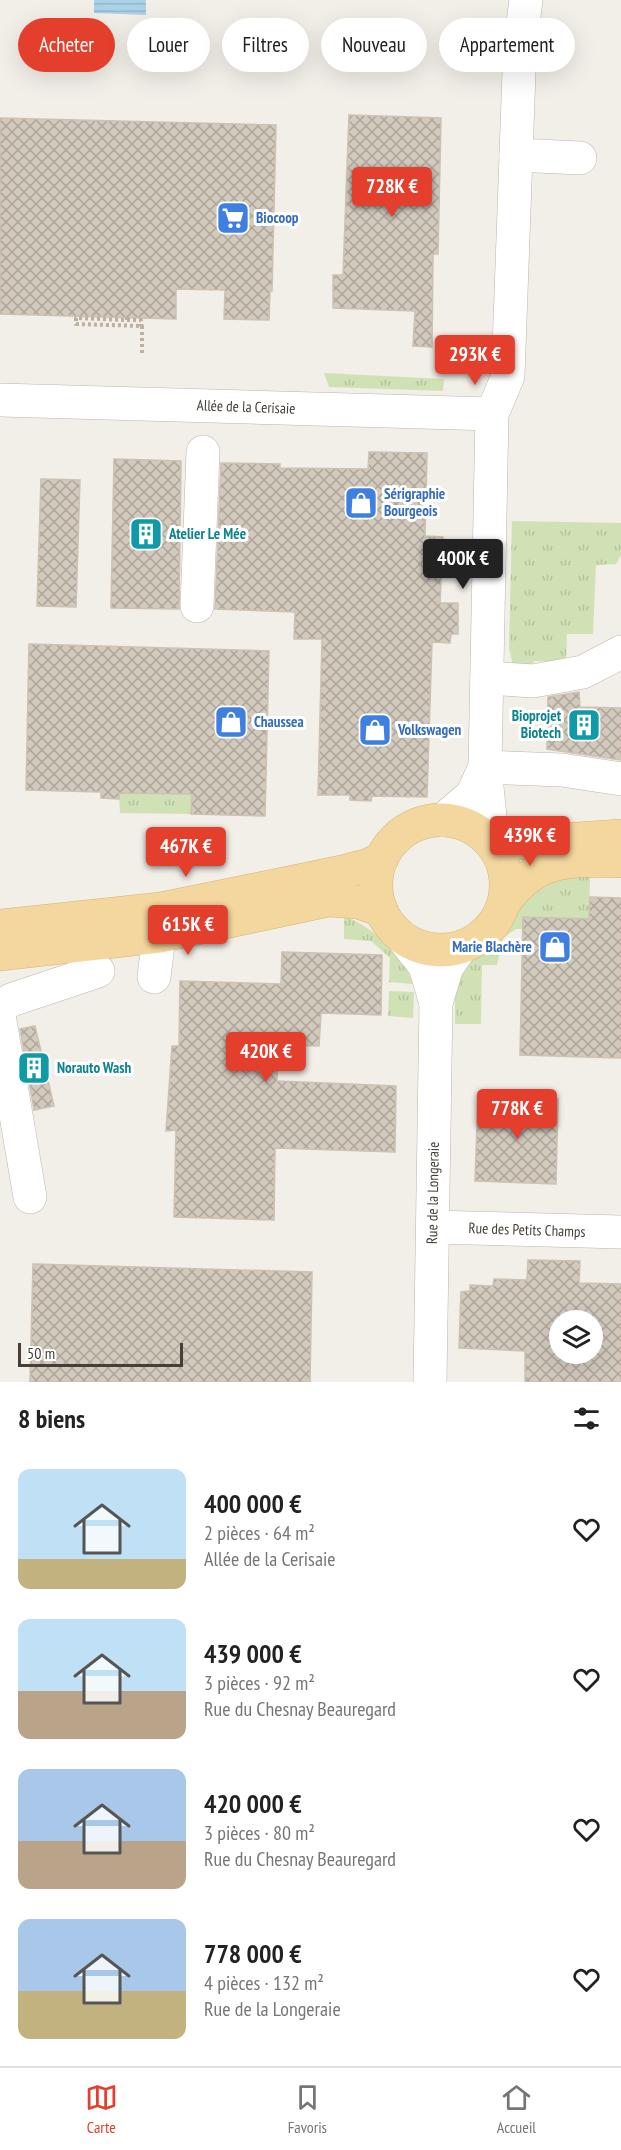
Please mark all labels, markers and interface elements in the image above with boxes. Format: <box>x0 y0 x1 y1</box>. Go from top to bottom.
chip: Acheter <box>18 18 115 72</box>
chip: Louer <box>127 18 210 72</box>
chip: Filtres <box>222 18 309 72</box>
chip: Nouveau <box>321 18 427 72</box>
chip: Appartement <box>439 18 575 72</box>
pin: 728K € <box>343 167 441 218</box>
text: 728K € <box>366 173 418 199</box>
supermarket icon: Biocoop <box>215 200 251 236</box>
place label: Biocoop <box>256 208 299 227</box>
pin: 293K € <box>426 335 524 386</box>
text: 293K € <box>449 341 501 367</box>
street label: Allée de la Cerisaie <box>196 395 296 418</box>
place label: Sérigraphie Bourgeois <box>384 484 445 520</box>
shop icon: Sérigraphie Bourgeois <box>343 485 379 521</box>
building icon: Atelier Le Mée <box>128 516 164 552</box>
place label: Atelier Le Mée <box>168 524 246 543</box>
pin: 400K € <box>414 539 512 590</box>
text: 400K € <box>437 545 489 571</box>
shop icon: Chaussea <box>213 704 249 740</box>
place label: Bioprojet Biotech <box>512 706 562 742</box>
building icon: Bioprojet Biotech <box>566 707 602 743</box>
place label: Chaussea <box>254 712 304 731</box>
shop icon: Volkswagen <box>357 712 393 748</box>
place label: Volkswagen <box>397 720 462 739</box>
pin: 439K € <box>481 816 579 867</box>
text: 439K € <box>504 822 556 848</box>
pin: 467K € <box>137 827 235 878</box>
text: 467K € <box>160 833 212 859</box>
pin: 615K € <box>139 905 237 956</box>
text: 615K € <box>162 911 214 937</box>
shop icon: Marie Blachère <box>537 929 573 965</box>
place label: Marie Blachère <box>452 937 532 956</box>
pin: 420K € <box>217 1032 315 1083</box>
text: 420K € <box>240 1038 292 1064</box>
building icon: Norauto Wash <box>16 1050 52 1086</box>
place label: Norauto Wash <box>57 1058 131 1077</box>
pin: 778K € <box>468 1089 566 1140</box>
text: 778K € <box>491 1095 543 1121</box>
street label: Rue de la Longeraie <box>422 1142 443 1244</box>
street label: Rue des Petits Champs <box>468 1218 586 1241</box>
map controls <box>549 1310 603 1364</box>
button: layers <box>549 1310 603 1364</box>
scale bar <box>18 1340 183 1368</box>
text: 50 m <box>27 1343 55 1363</box>
text: 8 biens <box>18 1402 85 1435</box>
icon: filters <box>570 1402 603 1435</box>
text: 400 000 € <box>204 1487 302 1520</box>
icon: home <box>66 1493 138 1565</box>
icon: heart <box>570 1513 603 1546</box>
text: 2 pièces · 64 m² <box>204 1520 315 1546</box>
text: Allée de la Cerisaie <box>204 1546 335 1572</box>
text: 439 000 € <box>204 1637 302 1670</box>
icon: home <box>66 1643 138 1715</box>
icon: heart <box>570 1663 603 1696</box>
text: 3 pièces · 92 m² <box>204 1670 315 1696</box>
text: Rue du Chesnay Beauregard <box>204 1696 396 1722</box>
text: 420 000 € <box>204 1787 302 1820</box>
icon: home <box>66 1793 138 1865</box>
icon: heart <box>570 1813 603 1846</box>
text: 3 pièces · 80 m² <box>204 1820 315 1846</box>
text: Rue du Chesnay Beauregard <box>204 1846 396 1872</box>
text: 778 000 € <box>204 1937 302 1970</box>
icon: home <box>66 1943 138 2015</box>
icon: heart <box>570 1963 603 1996</box>
text: 4 pièces · 132 m² <box>204 1970 324 1996</box>
text: Rue de la Longeraie <box>204 1996 341 2022</box>
tab: Carte <box>85 2081 118 2137</box>
tab: Favoris <box>288 2081 327 2137</box>
tab: Accueil <box>497 2081 536 2137</box>

